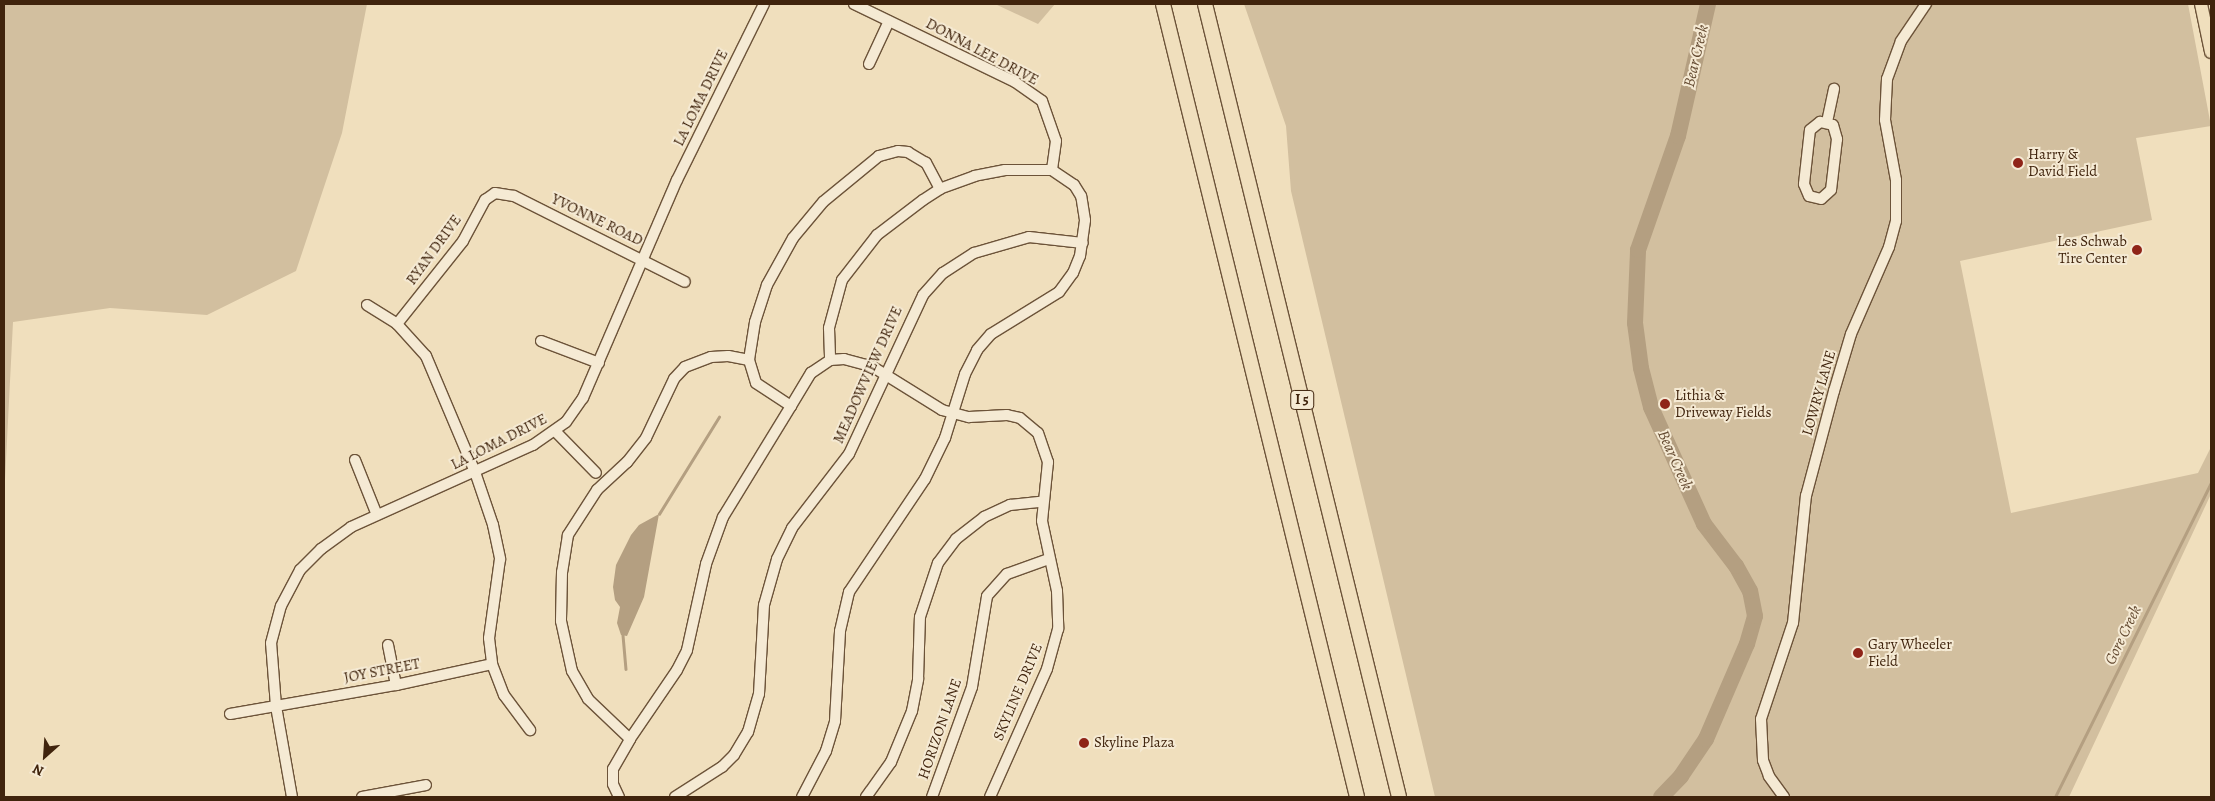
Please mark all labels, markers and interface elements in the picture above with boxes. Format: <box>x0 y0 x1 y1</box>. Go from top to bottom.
street label: DONNA LEE DRIVE <box>922 15 1042 89</box>
water label: Bear Creek <box>1679 23 1713 89</box>
street label: LA LOMA DRIVE <box>670 47 732 149</box>
place label: Harry & David Field <box>2028 145 2097 180</box>
marker: Harry & David Field <box>2012 157 2024 169</box>
street label: YVONNE ROAD <box>548 190 646 250</box>
street label: RYAN DRIVE <box>403 211 465 289</box>
place label: Les Schwab Tire Center <box>2057 232 2127 267</box>
marker: Les Schwab Tire Center <box>2131 244 2143 256</box>
street label: MEADOWVIEW DRIVE <box>830 304 906 446</box>
street label: LOWRY LANE <box>1798 348 1840 438</box>
place label: Lithia & Driveway Fields <box>1675 386 1771 421</box>
road number: I 5 <box>1290 388 1314 412</box>
marker: Lithia & Driveway Fields <box>1659 398 1671 410</box>
street label: LA LOMA DRIVE <box>448 410 550 474</box>
water label: Bear Creek <box>1653 427 1697 493</box>
water label: Gore Creek <box>2100 602 2146 668</box>
place label: Gary Wheeler Field <box>1868 635 1952 670</box>
street label: SKYLINE DRIVE <box>989 641 1047 743</box>
marker: Gary Wheeler Field <box>1852 647 1864 659</box>
street label: JOY STREET <box>342 655 422 687</box>
street label: HORIZON LANE <box>914 676 966 782</box>
north arrow <box>20 731 70 781</box>
place label: Skyline Plaza <box>1094 734 1175 752</box>
marker: Skyline Plaza <box>1078 737 1090 749</box>
text: N <box>29 759 47 781</box>

